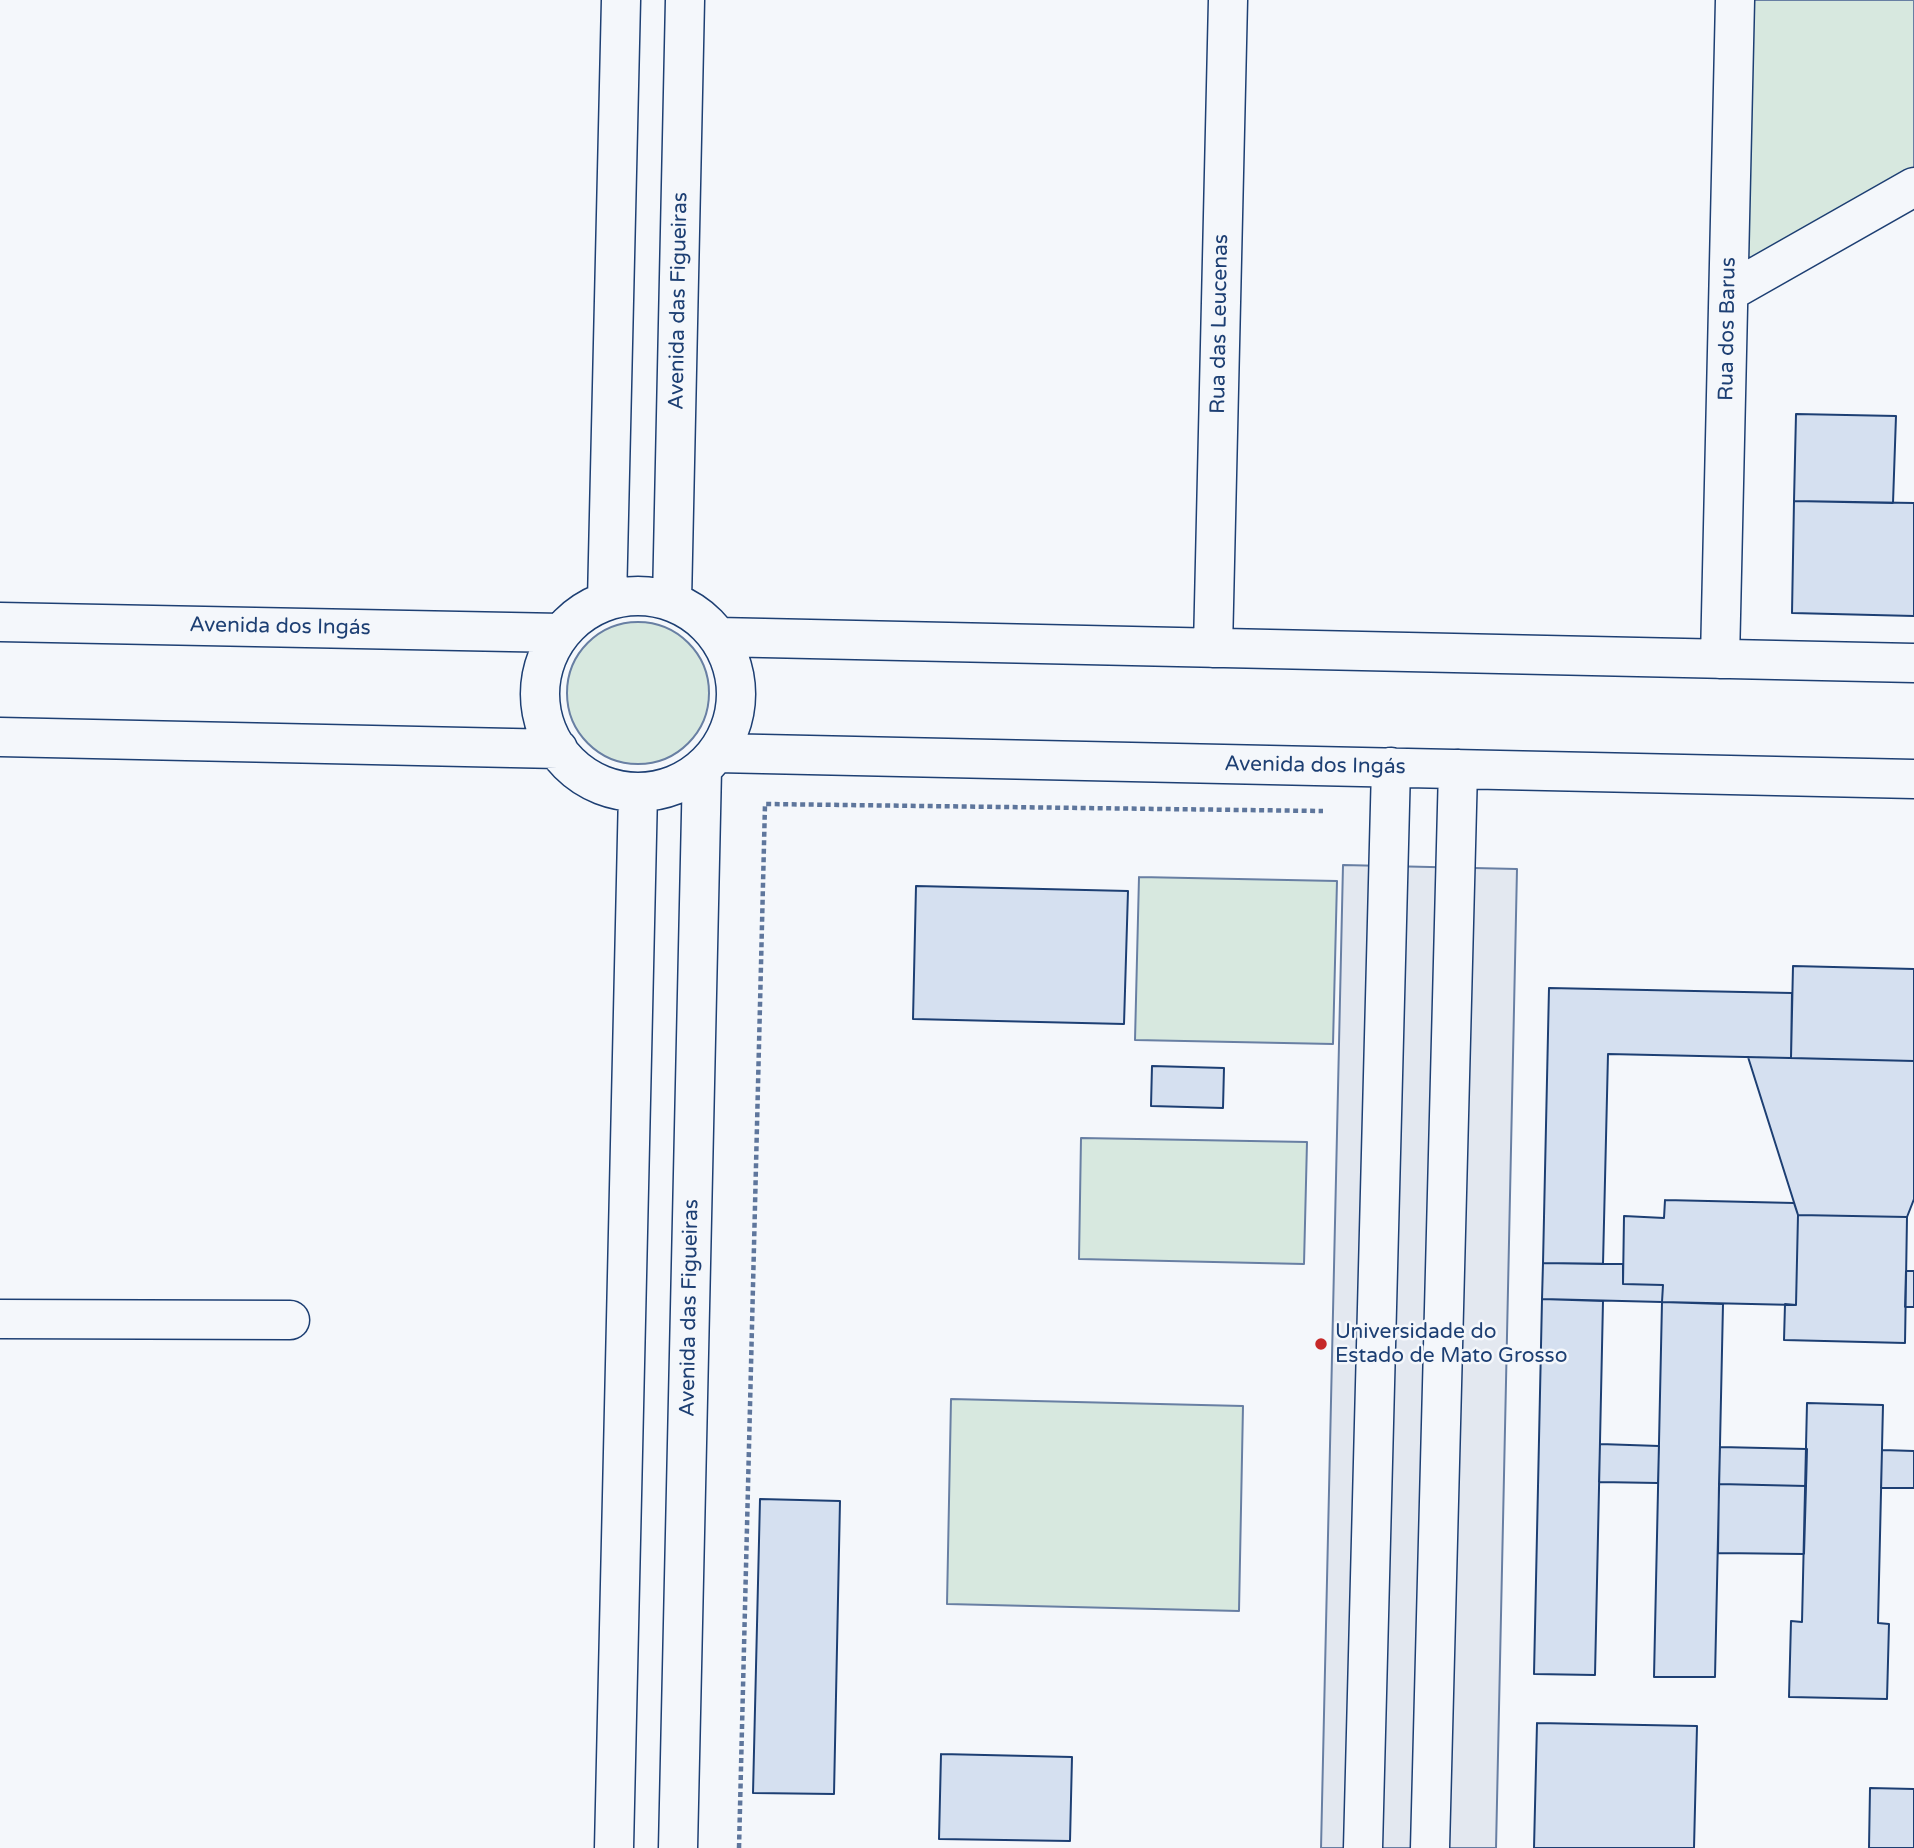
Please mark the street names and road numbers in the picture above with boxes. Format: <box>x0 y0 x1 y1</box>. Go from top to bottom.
street label: Avenida das Figueiras <box>665 192 693 410</box>
street label: Rua das Leucenas <box>1206 234 1234 414</box>
street label: Rua dos Barus <box>1714 257 1742 401</box>
street label: Avenida dos Ingás <box>189 613 371 641</box>
street label: Avenida dos Ingás <box>1224 752 1406 780</box>
street label: Avenida das Figueiras <box>676 1199 704 1417</box>

